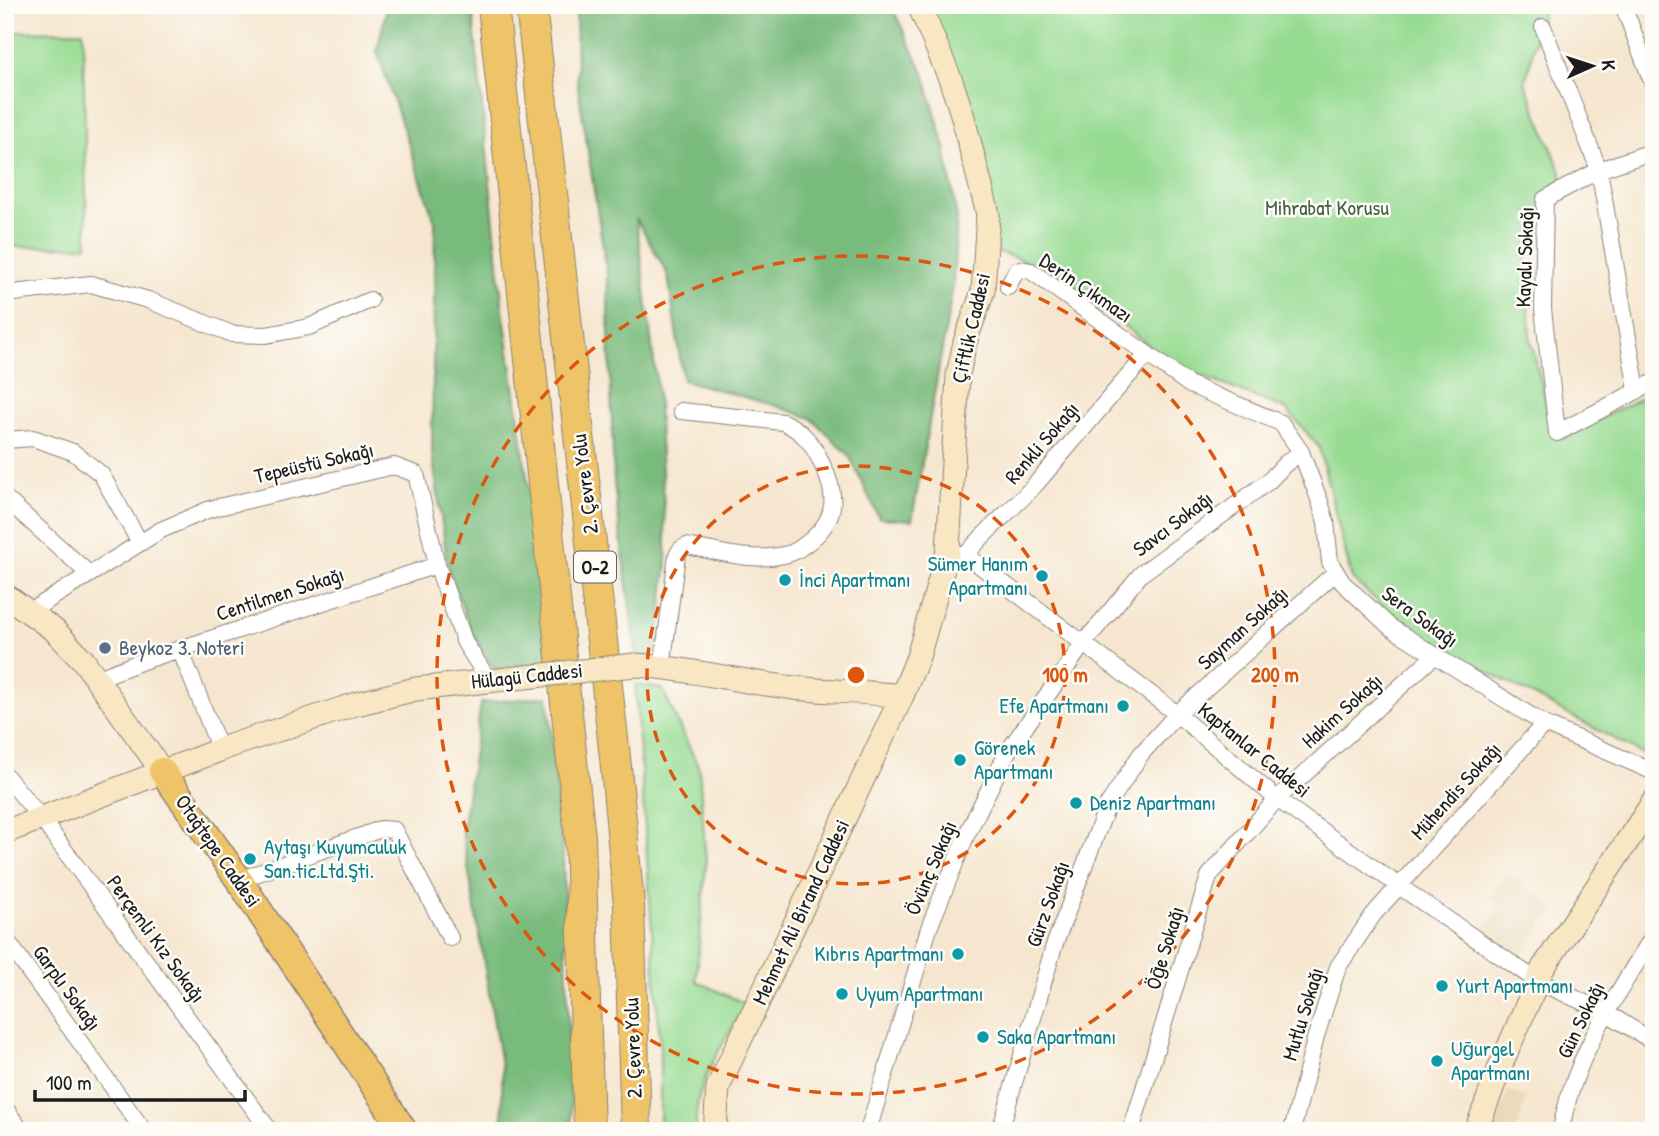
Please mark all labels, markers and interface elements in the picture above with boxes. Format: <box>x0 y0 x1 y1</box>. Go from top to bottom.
north arrow <box>1558 32 1628 102</box>
text: K <box>1596 59 1622 71</box>
park label: Mihrabat Korusu <box>1265 193 1389 222</box>
street label: Kayalı Sokağı <box>1508 206 1541 308</box>
street label: Derin Çıkmazı <box>1034 246 1139 329</box>
street label: Çiftlik Caddesi <box>944 270 997 386</box>
street label: Renkli Sokağı <box>998 395 1085 490</box>
street label: 2. Çevre Yolu <box>564 432 605 536</box>
street label: Tepeüstü Sokağı <box>251 435 376 490</box>
street label: Savcı Sokağı <box>1127 484 1219 563</box>
place label: Sümer Hanım Apartmanı <box>928 549 1028 602</box>
road number: O-2 <box>574 552 616 582</box>
street label: Centilmen Sokağı <box>212 559 348 628</box>
place label: İnci Apartmanı <box>799 565 911 594</box>
marker: Sümer Hanım Apartmanı <box>1034 568 1050 584</box>
marker: İnci Apartmanı <box>777 572 793 588</box>
street label: Sayman Sokağı <box>1191 579 1294 676</box>
street label: Sera Sokağı <box>1376 579 1465 654</box>
place label: Beykoz 3. Noteri <box>119 633 245 662</box>
marker: Beykoz 3. Noteri <box>97 640 113 656</box>
street label: Hülagü Caddesi <box>470 655 584 696</box>
text: 100 m <box>1042 660 1088 689</box>
text: 200 m <box>1251 660 1299 689</box>
centre of rings <box>844 663 868 687</box>
street label: Hakim Sokağı <box>1295 667 1388 755</box>
place label: Efe Apartmanı <box>1000 691 1109 720</box>
street label: Kaptanlar Caddesi <box>1192 695 1317 804</box>
marker: Efe Apartmanı <box>1115 698 1131 714</box>
place label: Görenek Apartmanı <box>974 733 1054 786</box>
street label: Mühendis Sokağı <box>1404 735 1507 846</box>
marker: Görenek Apartmanı <box>952 752 968 768</box>
place label: Deniz Apartmanı <box>1090 788 1216 817</box>
street label: Otağtepe Caddesi <box>169 789 268 913</box>
marker: Deniz Apartmanı <box>1068 795 1084 811</box>
street label: Mehmet Ali Birand Caddesi <box>745 814 856 1009</box>
street label: Övünç Sokağı <box>898 816 963 920</box>
place label: Aytaşı Kuyumculuk San.tic.Ltd.Şti. <box>264 832 407 885</box>
marker: Aytaşı Kuyumculuk San.tic.Ltd.Şti. <box>242 851 258 867</box>
street label: Gürz Sokağı <box>1019 857 1076 951</box>
street label: Perçemli Kız Sokağı <box>100 869 213 1008</box>
street label: Öḡe Sokağı <box>1138 903 1191 993</box>
street label: Garplı Sokağı <box>26 939 108 1037</box>
place label: Kıbrıs Apartmanı <box>814 939 944 968</box>
marker: Kıbrıs Apartmanı <box>950 946 966 962</box>
street label: Mutlu Sokağı <box>1275 964 1330 1064</box>
place label: Yurt Apartmanı <box>1456 971 1573 1000</box>
street label: Gün Sokağı <box>1550 977 1612 1063</box>
marker: Yurt Apartmanı <box>1434 978 1450 994</box>
place label: Uyum Apartmanı <box>856 979 983 1008</box>
marker: Uyum Apartmanı <box>834 986 850 1002</box>
street label: 2. Çevre Yolu <box>616 997 649 1099</box>
place label: Saka Apartmanı <box>997 1022 1116 1051</box>
marker: Saka Apartmanı <box>975 1029 991 1045</box>
place label: Uḡurgel Apartmanı <box>1451 1034 1531 1087</box>
marker: Uḡurgel Apartmanı <box>1429 1053 1445 1069</box>
scale bar <box>35 1059 245 1103</box>
text: 100 m <box>46 1068 92 1097</box>

